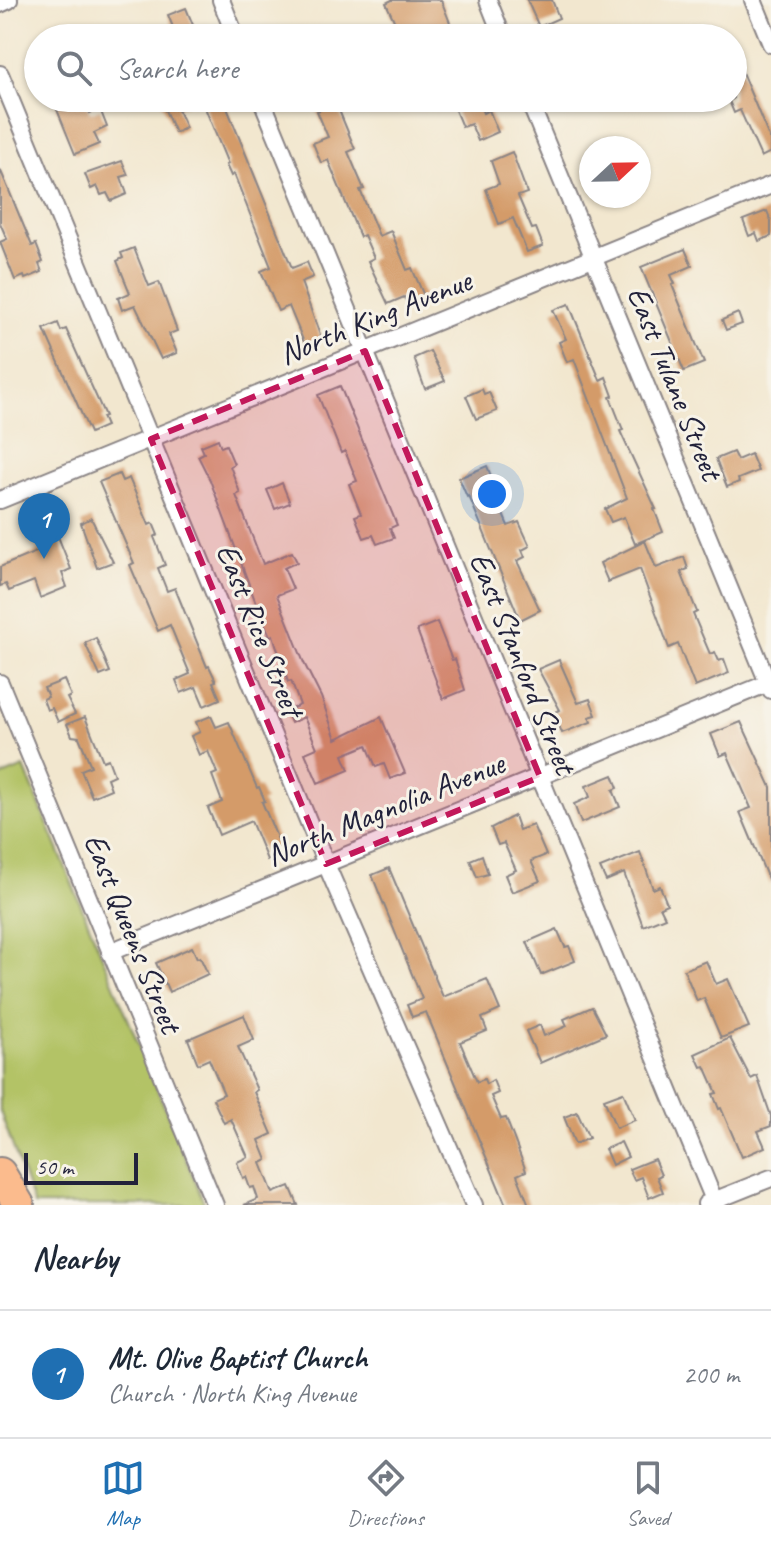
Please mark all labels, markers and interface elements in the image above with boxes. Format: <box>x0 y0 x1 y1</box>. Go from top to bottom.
search box <box>24 24 747 112</box>
icon: search <box>52 46 96 90</box>
text: Search here <box>116 49 238 87</box>
north arrow <box>579 136 651 208</box>
street label: North King Avenue <box>273 259 479 374</box>
street label: East Tulane Street <box>618 280 734 489</box>
your location <box>472 474 512 514</box>
pin: 1 <box>18 493 70 559</box>
street label: East Rice Street <box>207 538 315 726</box>
street label: East Stanford Street <box>460 546 587 783</box>
street label: North Magnolia Avenue <box>260 742 513 875</box>
street label: East Queens Street <box>74 828 193 1042</box>
scale bar <box>24 1149 138 1185</box>
text: 50 m <box>36 1153 73 1181</box>
text: Nearby <box>32 1236 118 1279</box>
text: Mt. Olive Baptist Church <box>108 1339 367 1377</box>
text: 1 <box>52 1358 64 1391</box>
text: 200 m <box>683 1358 739 1391</box>
text: Church · North King Avenue <box>108 1377 356 1410</box>
tab: Map <box>101 1456 145 1532</box>
tab: Directions <box>347 1456 424 1532</box>
tab: Saved <box>626 1456 670 1532</box>

